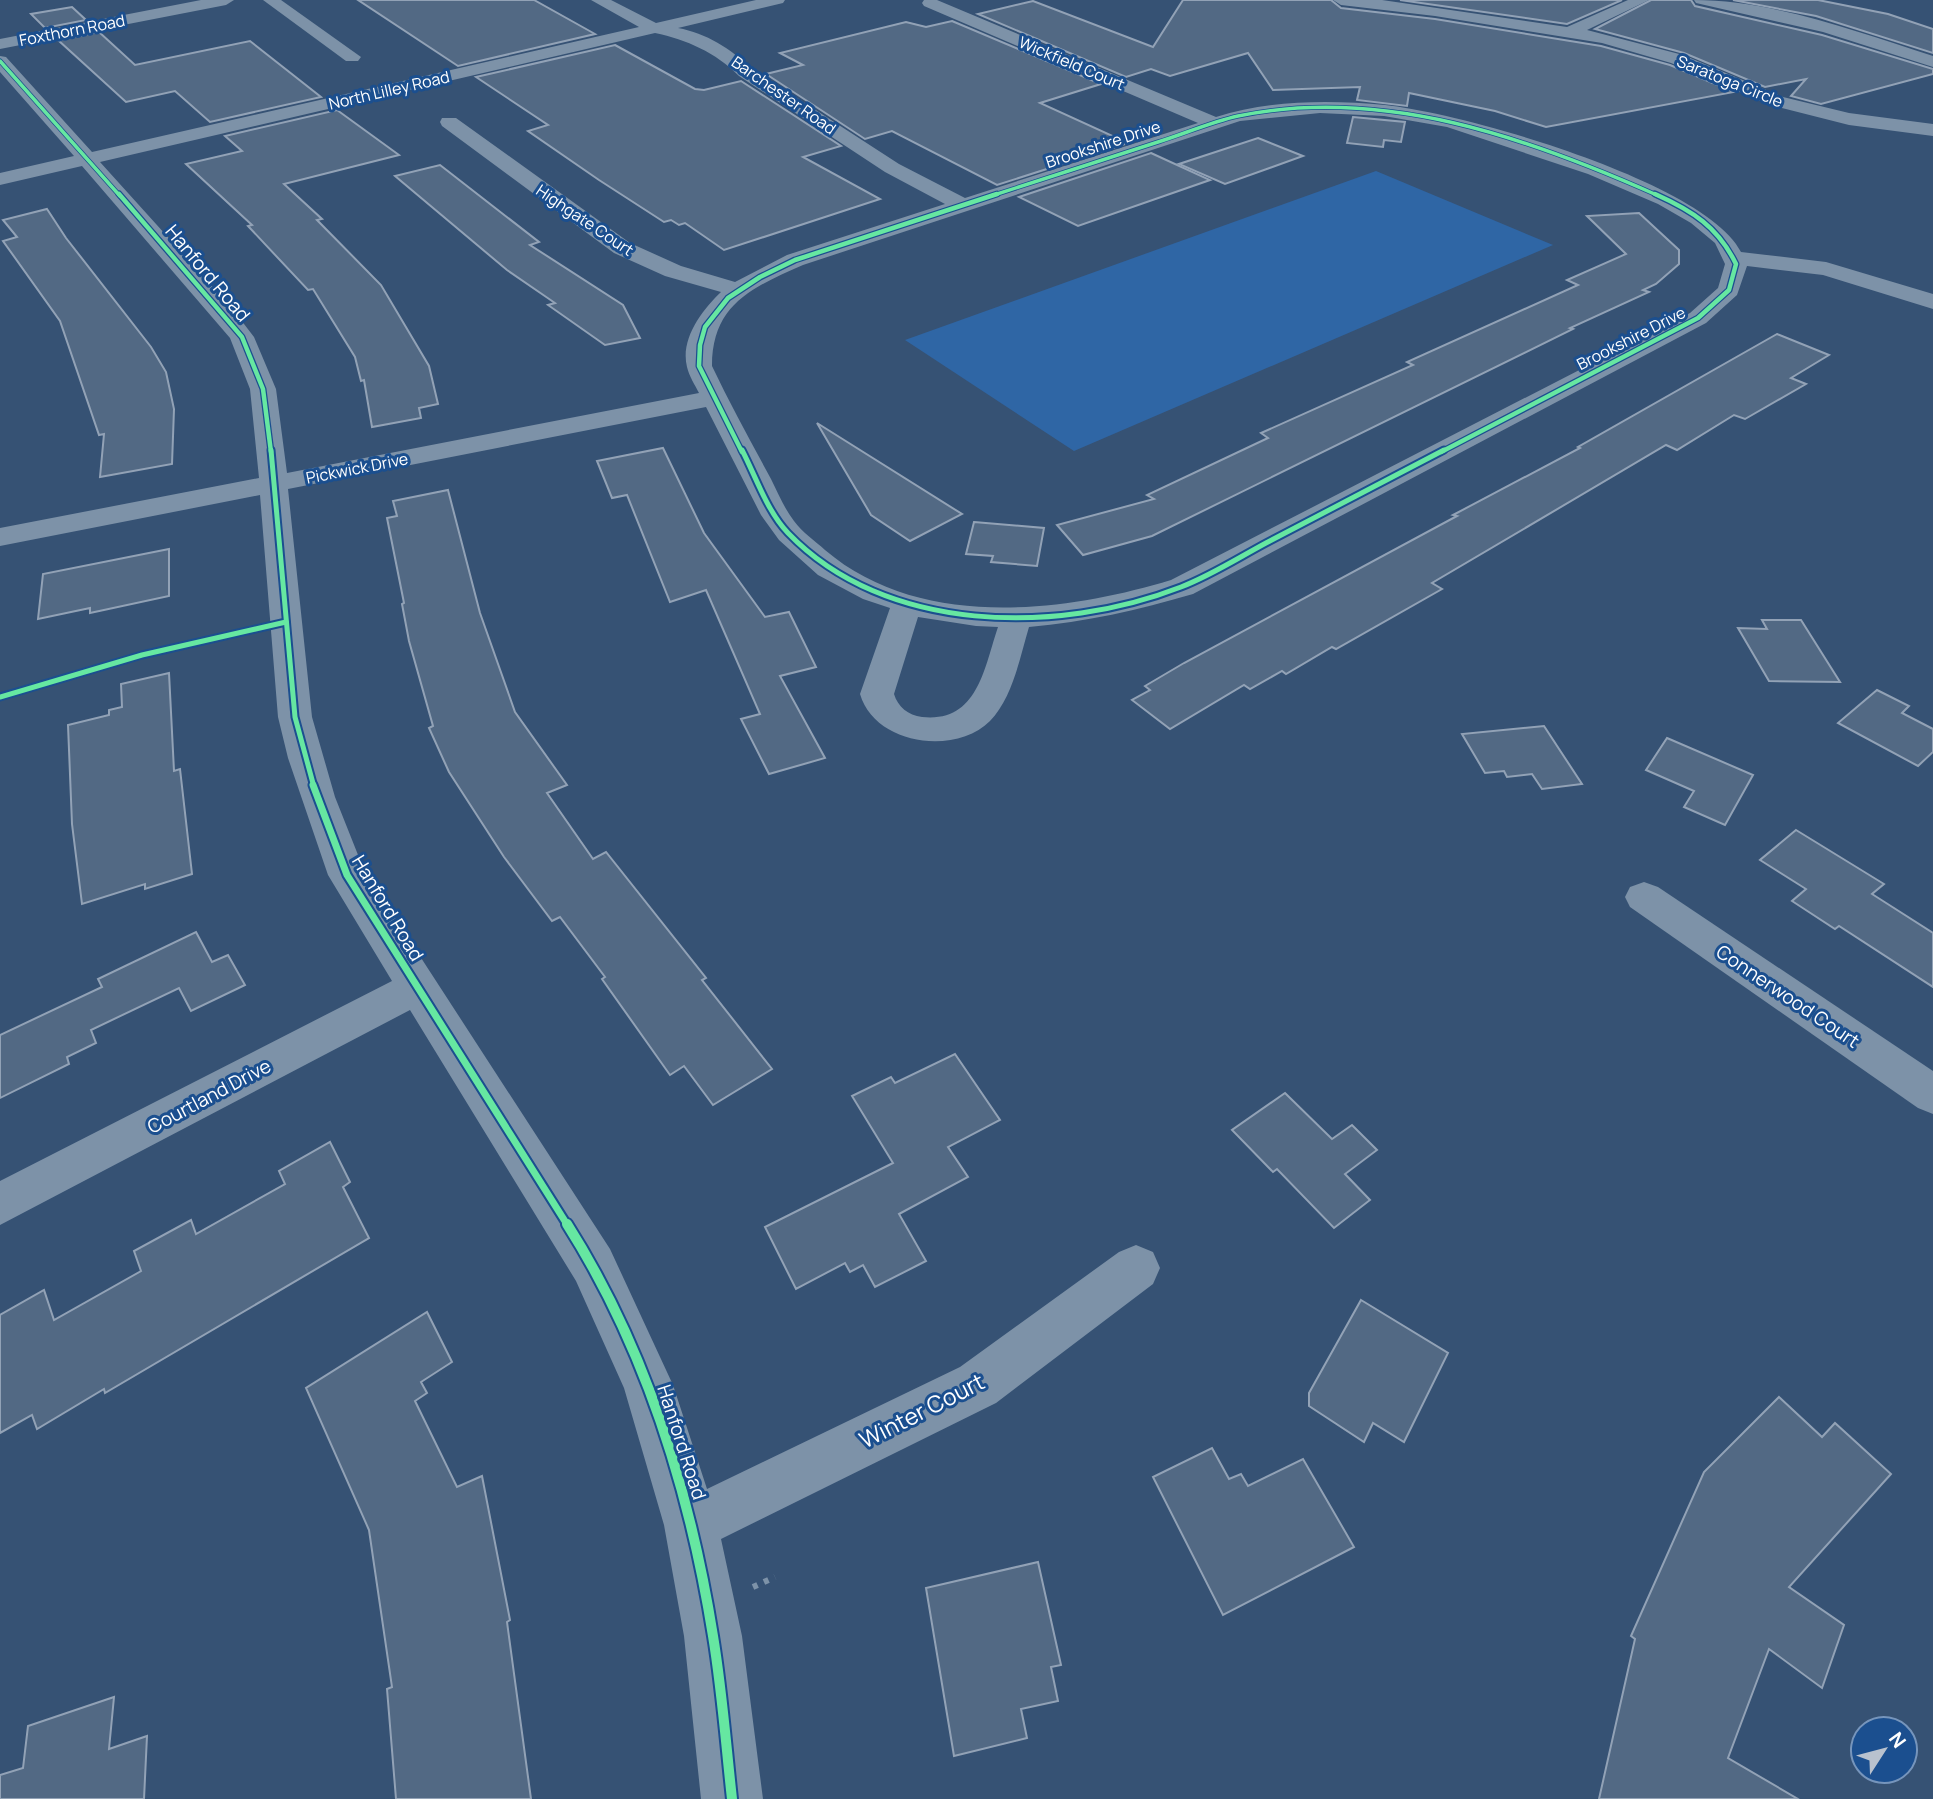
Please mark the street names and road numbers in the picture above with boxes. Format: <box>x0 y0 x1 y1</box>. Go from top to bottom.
street label: Foxthorn Road <box>17 9 127 51</box>
street label: Wickfield Court <box>1016 31 1128 95</box>
street label: Saratoga Circle <box>1674 50 1786 112</box>
street label: Barchester Road <box>727 51 841 139</box>
street label: North Lilley Road <box>326 65 452 115</box>
street label: Brookshire Drive <box>1043 115 1163 173</box>
street label: Highgate Court <box>532 179 638 261</box>
street label: Hanford Road <box>160 219 256 327</box>
street label: Brookshire Drive <box>1573 301 1689 375</box>
street label: Pickwick Drive <box>304 447 410 489</box>
street label: Hanford Road <box>346 850 430 966</box>
street label: Connerwood Court <box>1711 938 1865 1054</box>
street label: Courtland Drive <box>143 1053 275 1139</box>
street label: Winter Court <box>854 1365 990 1455</box>
street label: Hanford Road <box>651 1381 713 1503</box>

